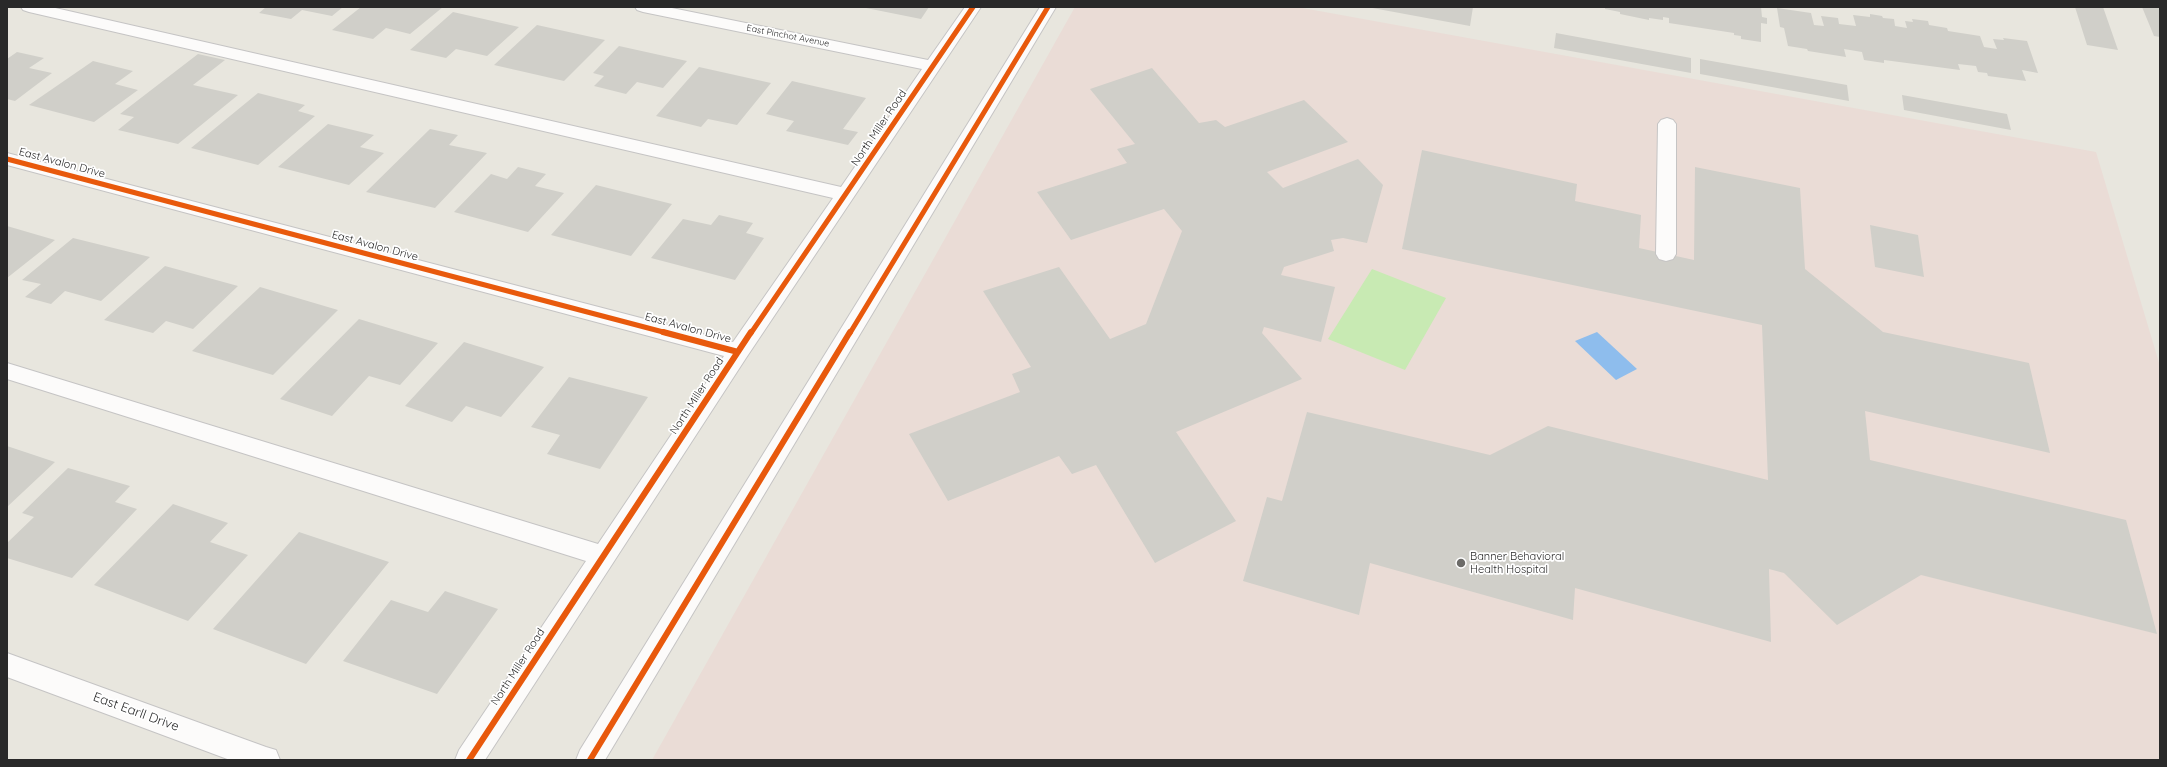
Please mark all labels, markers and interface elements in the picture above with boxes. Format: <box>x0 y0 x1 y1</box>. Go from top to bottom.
street label: East Pinchot Avenue <box>746 23 830 49</box>
street label: North Miller Road <box>849 87 909 169</box>
street label: East Avalon Drive <box>17 145 107 181</box>
street label: East Avalon Drive <box>330 228 420 264</box>
street label: East Avalon Drive <box>643 310 733 346</box>
street label: North Miller Road <box>667 355 727 437</box>
place label: Banner Behavioral Health Hospital <box>1470 550 1564 576</box>
marker: Banner Behavioral Health Hospital <box>1455 557 1467 569</box>
street label: North Miller Road <box>488 626 548 708</box>
street label: East Earll Drive <box>91 689 181 735</box>

